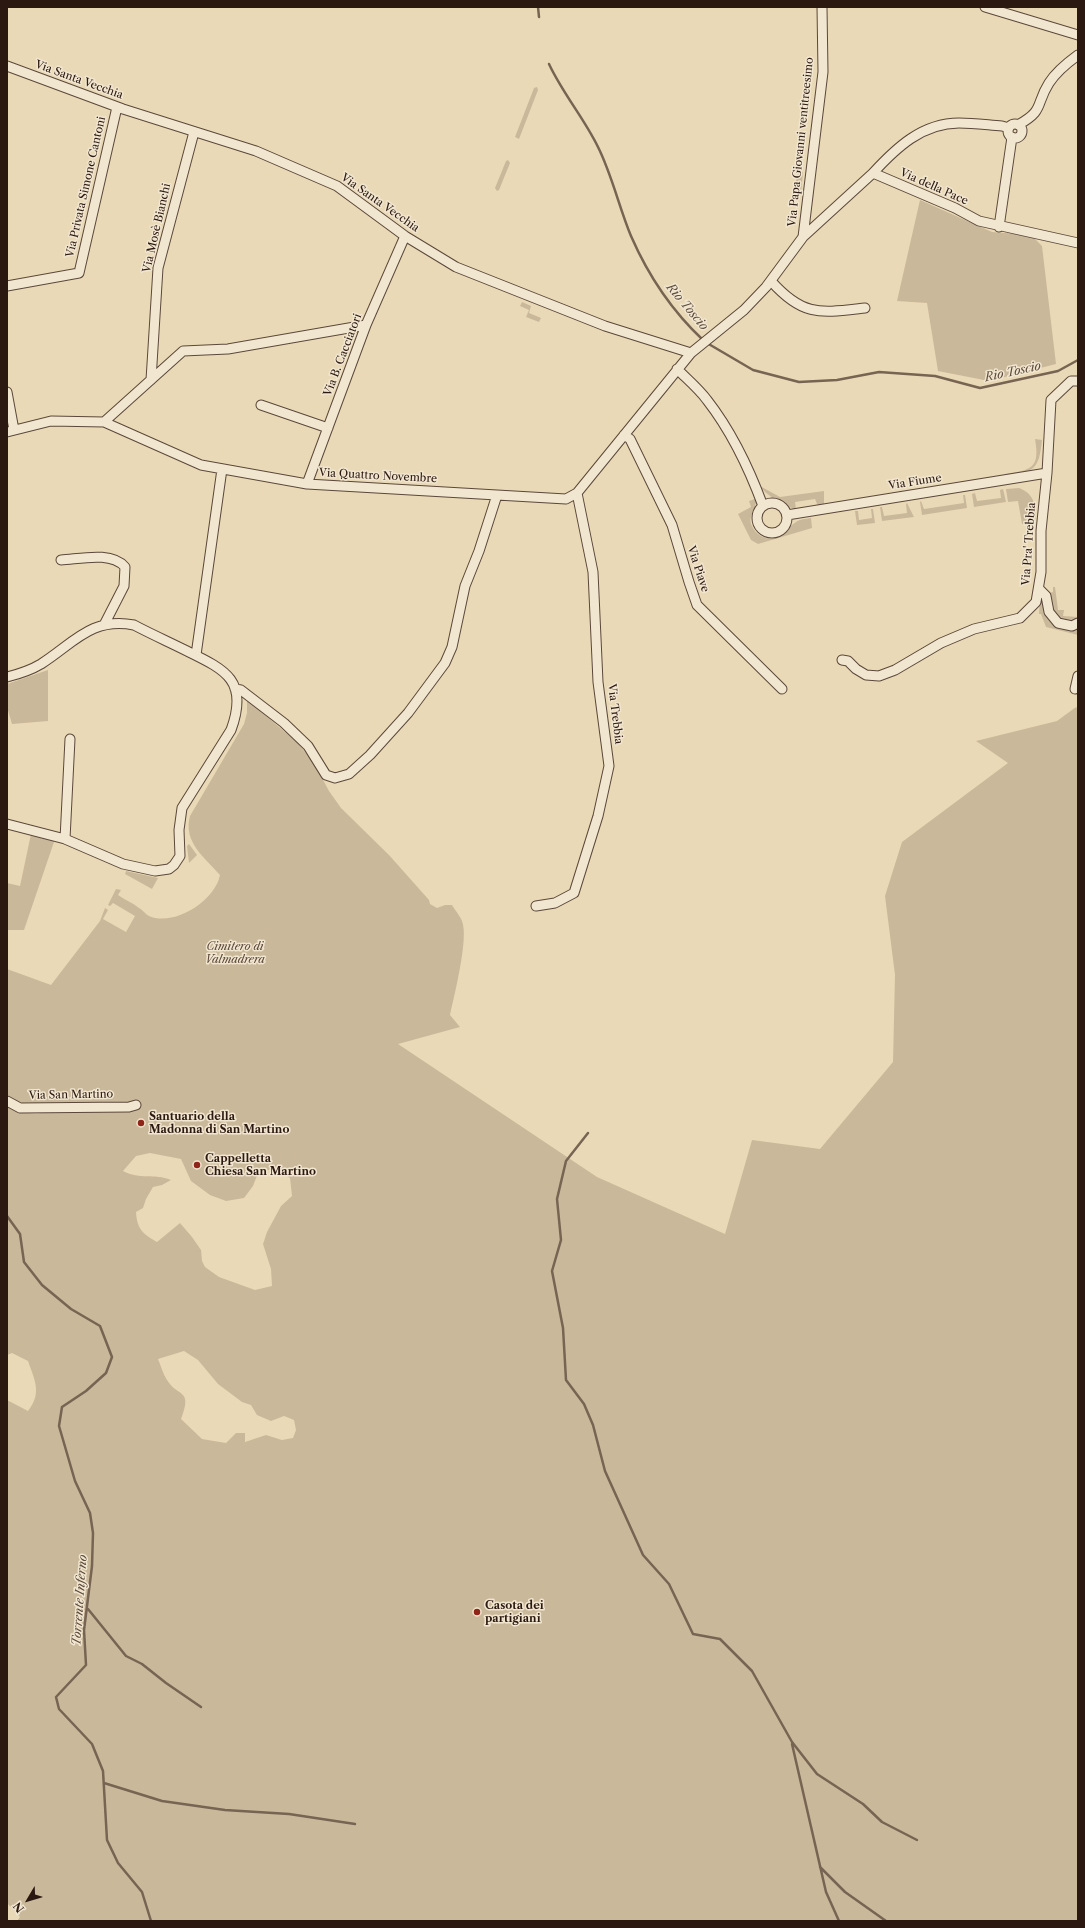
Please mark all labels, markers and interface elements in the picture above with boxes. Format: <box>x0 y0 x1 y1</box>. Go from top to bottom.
street label: Via Papa Giovanni ventitreesimo <box>786 57 816 227</box>
street label: Via Santa Vecchia <box>33 58 125 102</box>
street label: Via Privata Simone Cantoni <box>63 115 109 259</box>
street label: Via della Pace <box>898 166 970 208</box>
street label: Via Santa Vecchia <box>338 171 422 235</box>
street label: Via Mosè Bianchi <box>140 182 174 274</box>
water label: Rio Toscio <box>663 281 711 333</box>
street label: Via B. Cacciatori <box>321 312 365 398</box>
water label: Rio Toscio <box>984 359 1042 385</box>
street label: Via Quattro Novembre <box>319 466 437 486</box>
street label: Via Fiume <box>887 471 943 493</box>
street label: Via Pra' Trebbia <box>1020 502 1038 586</box>
street label: Via Piave <box>684 544 712 594</box>
street label: Via Trebbia <box>605 683 625 745</box>
park label: Cimitero di Valmadrera <box>205 940 265 966</box>
street label: Via San Martino <box>29 1088 113 1102</box>
place label: Santuario della Madonna di San Martino <box>149 1110 289 1136</box>
marker: Santuario della Madonna di San Martino <box>136 1118 146 1128</box>
place label: Cappelletta Chiesa San Martino <box>205 1152 316 1178</box>
marker: Cappelletta Chiesa San Martino <box>192 1160 202 1170</box>
water label: Torrente Inferno <box>70 1554 90 1646</box>
place label: Casota dei partigiani <box>485 1599 544 1625</box>
marker: Casota dei partigiani <box>472 1607 482 1617</box>
north arrow <box>8 1880 48 1920</box>
text: N <box>10 1899 27 1915</box>

